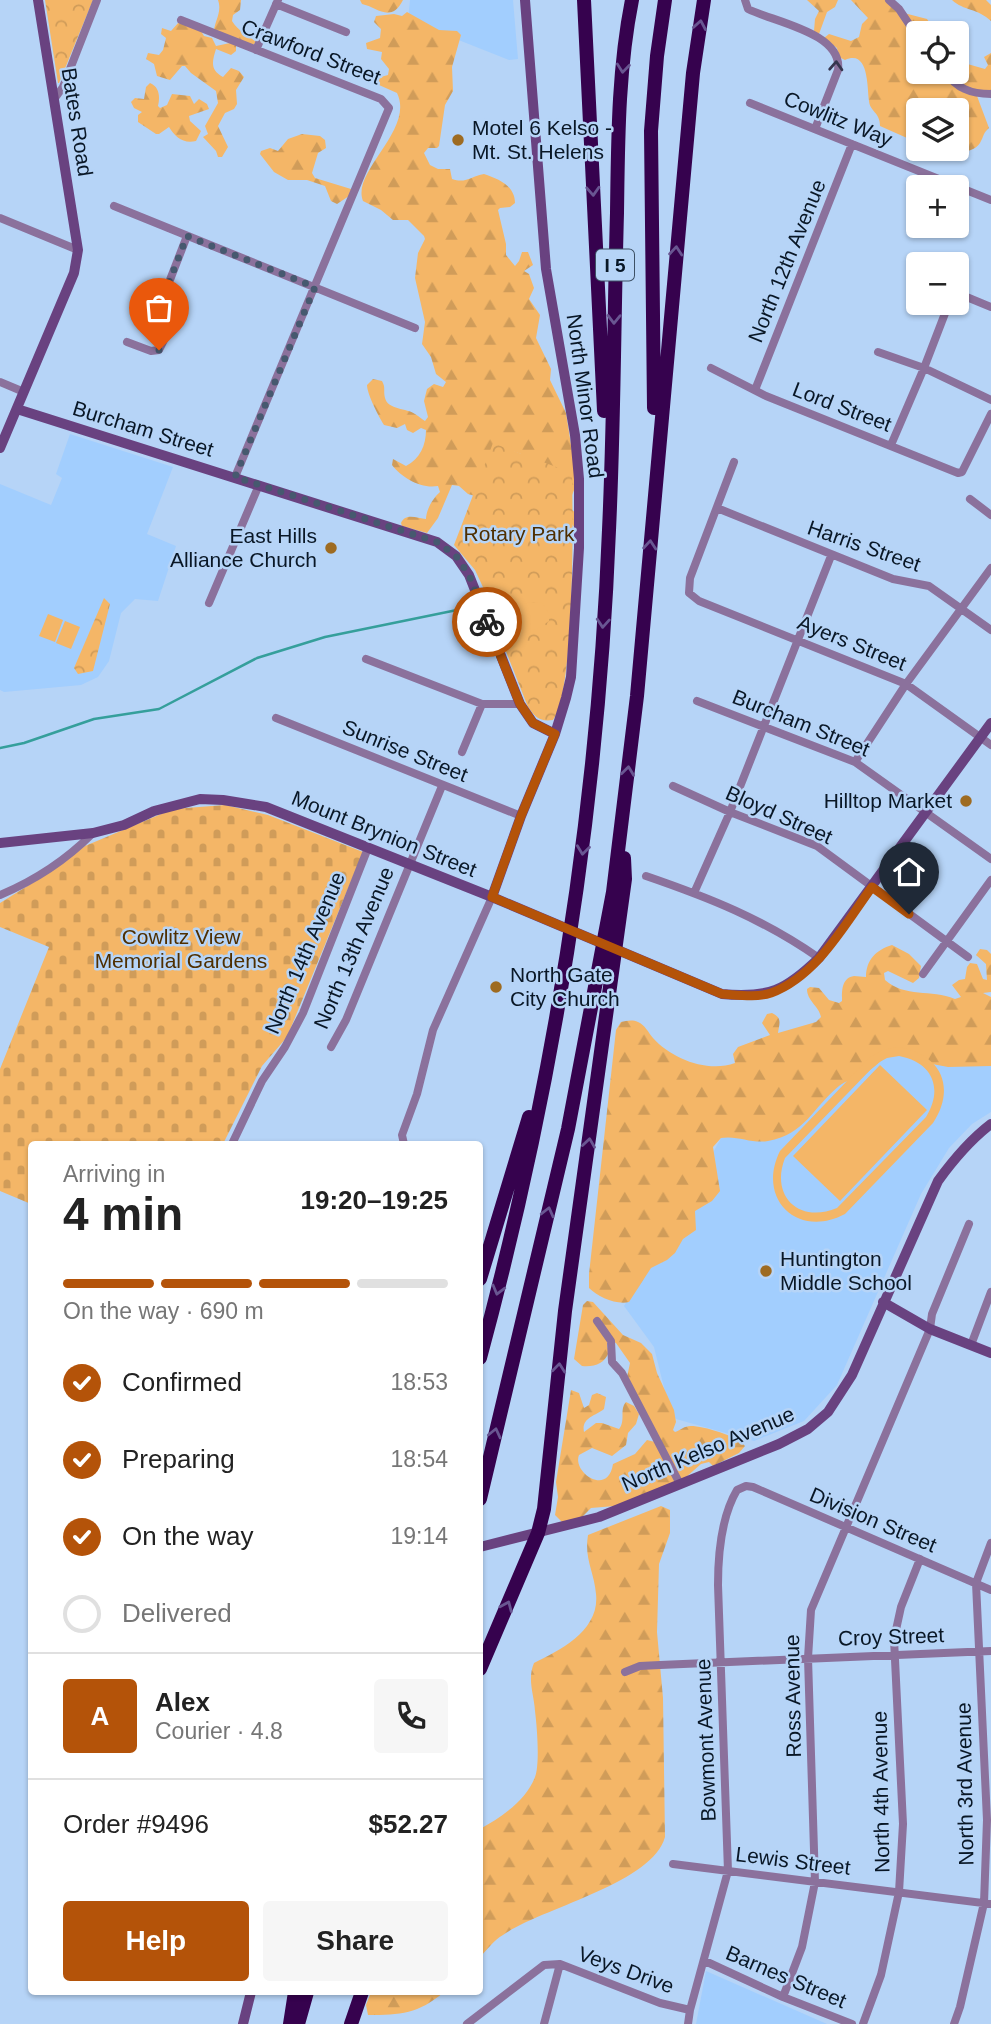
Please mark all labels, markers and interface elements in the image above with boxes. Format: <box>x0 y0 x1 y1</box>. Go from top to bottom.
street label: Crawford Street <box>238 14 384 89</box>
one-way arrow <box>692 19 707 31</box>
map controls <box>906 21 969 315</box>
button: locate <box>906 21 969 84</box>
one-way arrow <box>828 60 843 71</box>
one-way arrow <box>616 62 631 73</box>
street label: Bates Road <box>58 66 97 178</box>
street label: Cowlitz Way <box>781 86 896 151</box>
button: layers <box>906 98 969 161</box>
place label: Motel 6 Kelso - Mt. St. Helens <box>472 116 612 163</box>
marker: Motel 6 Kelso - Mt. St. Helens <box>450 132 466 148</box>
button: + <box>906 175 969 238</box>
street label: North 12th Avenue <box>743 176 830 346</box>
one-way arrow <box>585 185 600 196</box>
one-way arrow <box>668 246 683 257</box>
road number: I 5 <box>596 249 634 280</box>
button: − <box>906 252 969 315</box>
pin <box>129 278 189 350</box>
icon: bag <box>140 289 178 327</box>
street label: North Minor Road <box>563 312 608 480</box>
one-way arrow <box>606 315 622 325</box>
street label: Lord Street <box>790 377 895 436</box>
street label: Burcham Street <box>70 396 216 461</box>
street label: Harris Street <box>805 515 924 576</box>
park label: Rotary Park <box>464 522 575 545</box>
place label: East Hills Alliance Church <box>170 524 317 571</box>
one-way arrow <box>642 539 657 550</box>
marker: East Hills Alliance Church <box>323 540 339 556</box>
courier <box>452 587 522 657</box>
icon: bike <box>468 603 506 641</box>
street label: Ayers Street <box>794 610 910 675</box>
one-way arrow <box>596 618 611 629</box>
street label: Burcham Street <box>729 685 873 761</box>
street label: Sunrise Street <box>339 715 471 786</box>
one-way arrow <box>620 765 635 777</box>
street label: Bloyd Street <box>722 781 836 848</box>
street label: Mount Brynion Street <box>288 786 480 881</box>
place label: Hilltop Market <box>824 789 952 812</box>
marker: Hilltop Market <box>958 793 974 809</box>
pin <box>879 842 939 914</box>
one-way arrow <box>576 844 591 856</box>
icon: home <box>890 853 928 891</box>
street label: North 13th Avenue <box>309 863 398 1032</box>
street label: North 14th Avenue <box>260 868 349 1037</box>
park label: Cowlitz View Memorial Gardens <box>95 925 267 972</box>
place label: North Gate City Church <box>510 963 620 1010</box>
marker: North Gate City Church <box>488 979 504 995</box>
one-way arrow <box>581 1137 596 1148</box>
text: Arriving in <box>63 1161 165 1187</box>
text: 19:20–19:25 <box>301 1185 448 1215</box>
text: 4 min <box>63 1188 183 1240</box>
one-way arrow <box>540 1206 554 1218</box>
place label: Huntington Middle School <box>780 1247 912 1294</box>
marker: Huntington Middle School <box>758 1263 774 1279</box>
one-way arrow <box>492 1283 506 1295</box>
text: On the way · 690 m <box>63 1298 264 1324</box>
one-way arrow <box>551 1362 566 1373</box>
icon: check <box>63 1364 101 1402</box>
text: Confirmed <box>122 1367 242 1397</box>
text: 18:53 <box>390 1369 448 1395</box>
street label: North Kelso Avenue <box>618 1402 798 1495</box>
one-way arrow <box>487 1427 501 1439</box>
icon: check <box>63 1441 101 1479</box>
text: Preparing <box>122 1444 235 1474</box>
text: 18:54 <box>390 1446 448 1472</box>
street label: Division Street <box>806 1483 940 1557</box>
icon: check <box>63 1518 101 1556</box>
text: On the way <box>122 1521 254 1551</box>
text: 19:14 <box>390 1523 448 1549</box>
text: Delivered <box>122 1598 232 1628</box>
one-way arrow <box>498 1601 512 1613</box>
street label: Croy Street <box>838 1623 945 1650</box>
street label: Ross Avenue <box>780 1634 805 1758</box>
street label: Bowmont Avenue <box>691 1658 720 1822</box>
button: phone <box>374 1679 448 1753</box>
text: Alex <box>155 1687 210 1717</box>
text: A <box>91 1701 109 1731</box>
street label: North 3rd Avenue <box>952 1702 977 1866</box>
street label: North 4th Avenue <box>868 1711 893 1873</box>
text: Courier · 4.8 <box>155 1718 283 1744</box>
text: Order #9496 <box>63 1809 209 1839</box>
text: $52.27 <box>368 1809 448 1839</box>
street label: Lewis Street <box>734 1842 852 1879</box>
button: Help <box>63 1901 249 1981</box>
button: Share <box>263 1901 448 1981</box>
street label: Barnes Street <box>723 1941 850 2012</box>
street label: Veys Drive <box>575 1942 677 1998</box>

